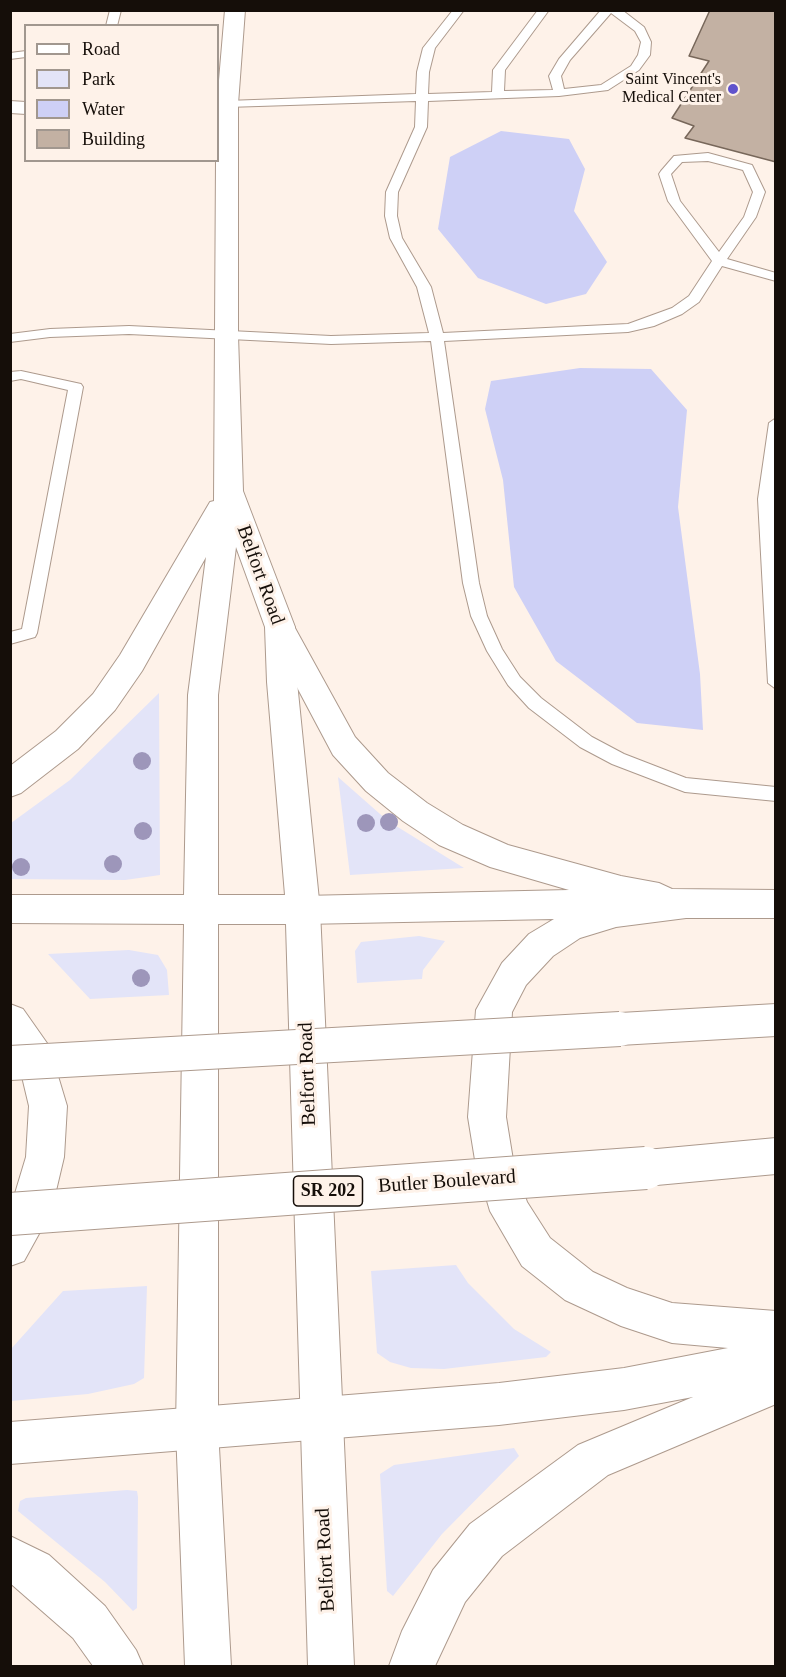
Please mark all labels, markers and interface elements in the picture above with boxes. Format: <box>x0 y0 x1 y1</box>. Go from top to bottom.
legend <box>24 24 219 162</box>
text: Road <box>82 39 120 59</box>
text: Park <box>82 69 115 89</box>
place label: Saint Vincent's Medical Center <box>622 70 721 108</box>
marker: Saint Vincent's Medical Center <box>726 82 740 96</box>
text: Water <box>82 99 125 119</box>
text: Building <box>82 129 145 149</box>
street label: Belfort Road <box>231 522 289 628</box>
street label: Belfort Road <box>294 1022 322 1126</box>
street label: Butler Boulevard <box>377 1165 517 1199</box>
road number: SR 202 <box>294 1176 362 1206</box>
street label: Belfort Road <box>311 1508 341 1612</box>

